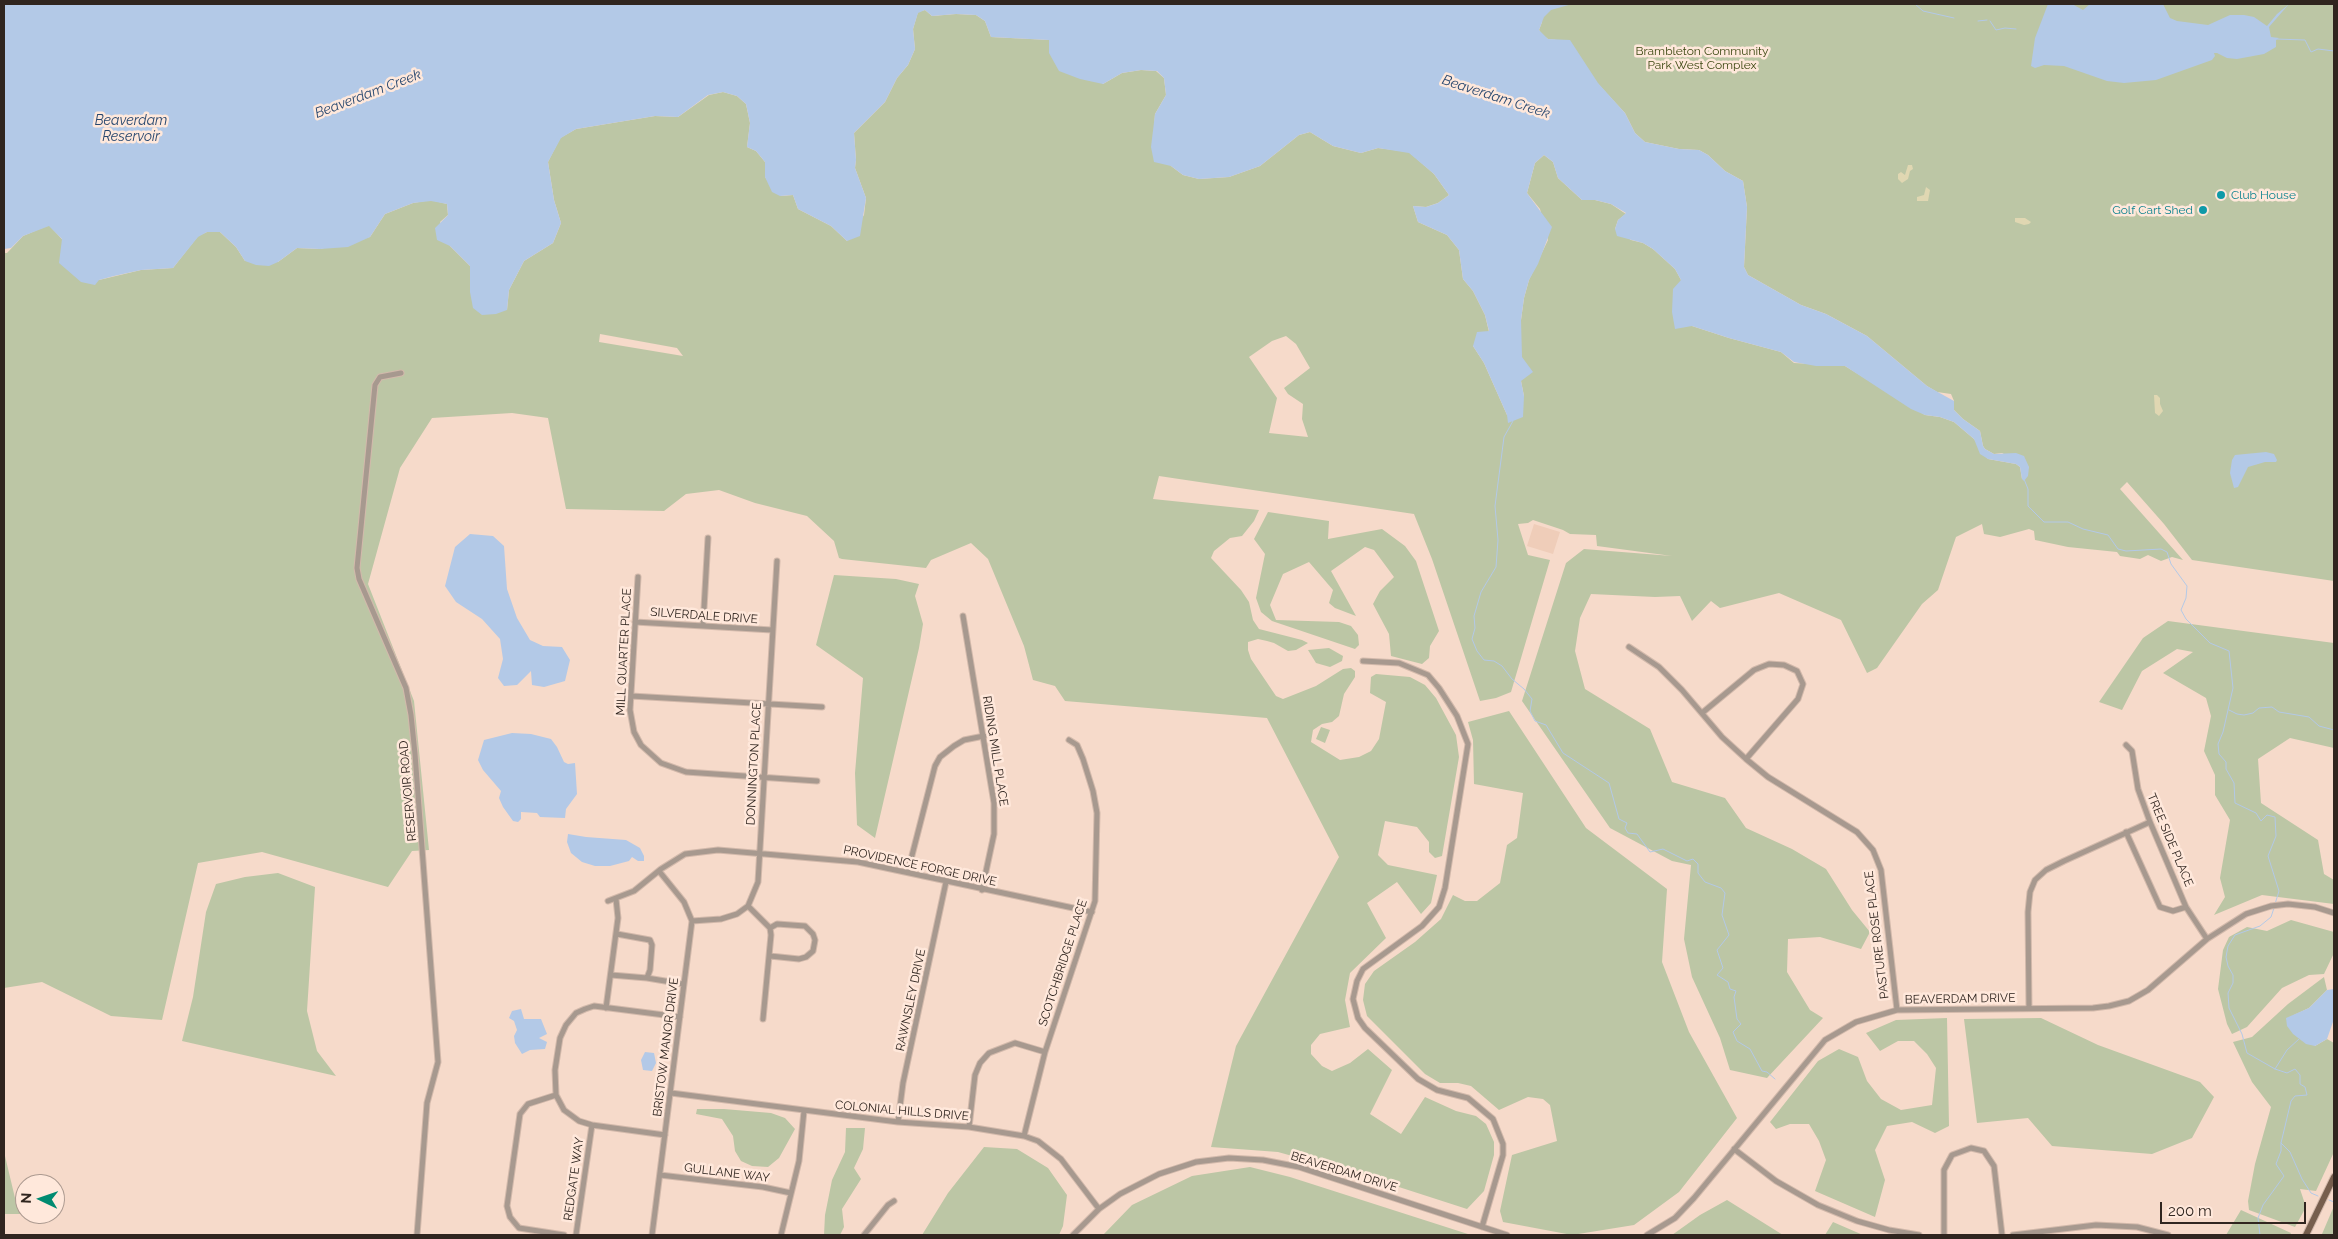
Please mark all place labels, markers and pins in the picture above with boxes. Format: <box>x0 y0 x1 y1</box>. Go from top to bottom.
place label: Club House <box>2231 188 2296 202</box>
marker: Club House <box>2215 189 2227 201</box>
place label: Golf Cart Shed <box>2112 203 2193 217</box>
marker: Golf Cart Shed <box>2197 204 2209 216</box>

